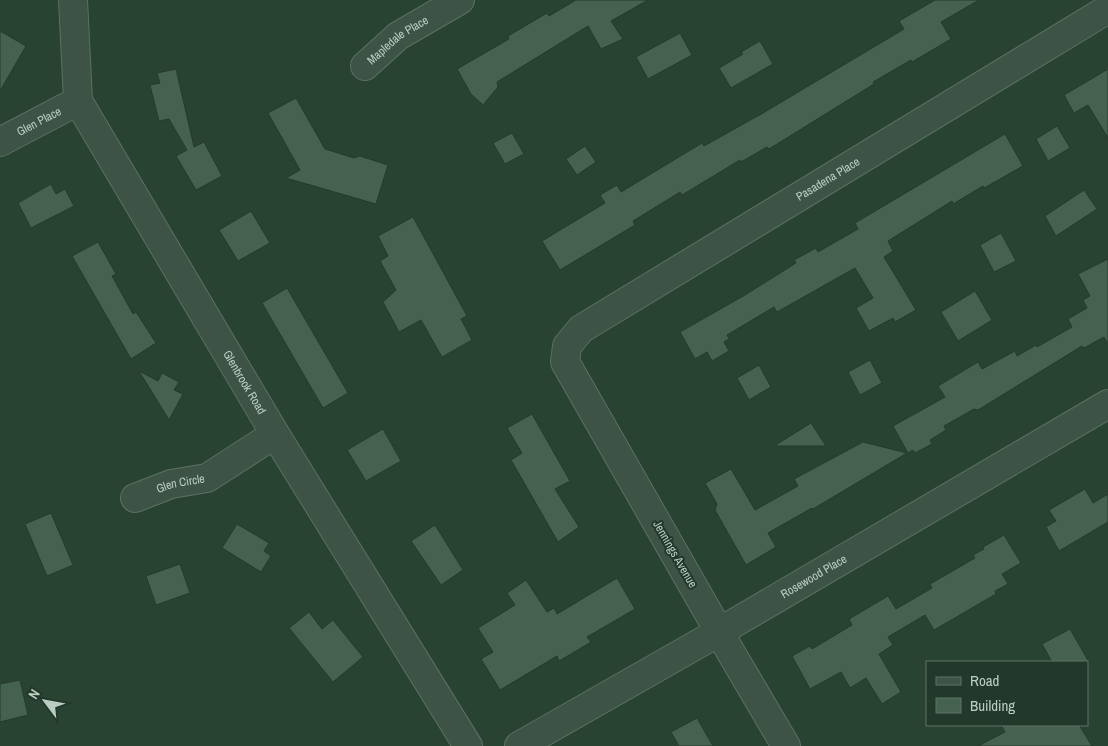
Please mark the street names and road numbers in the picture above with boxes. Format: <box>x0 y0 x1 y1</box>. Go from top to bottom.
street label: Mapledale Place <box>364 12 431 68</box>
street label: Glen Place <box>14 103 64 140</box>
street label: Pasadena Place <box>793 154 863 205</box>
street label: Glenbrook Road <box>219 347 270 417</box>
street label: Glen Circle <box>154 471 206 497</box>
street label: Jennings Avenue <box>649 517 701 591</box>
street label: Rosewood Place <box>778 551 850 602</box>

